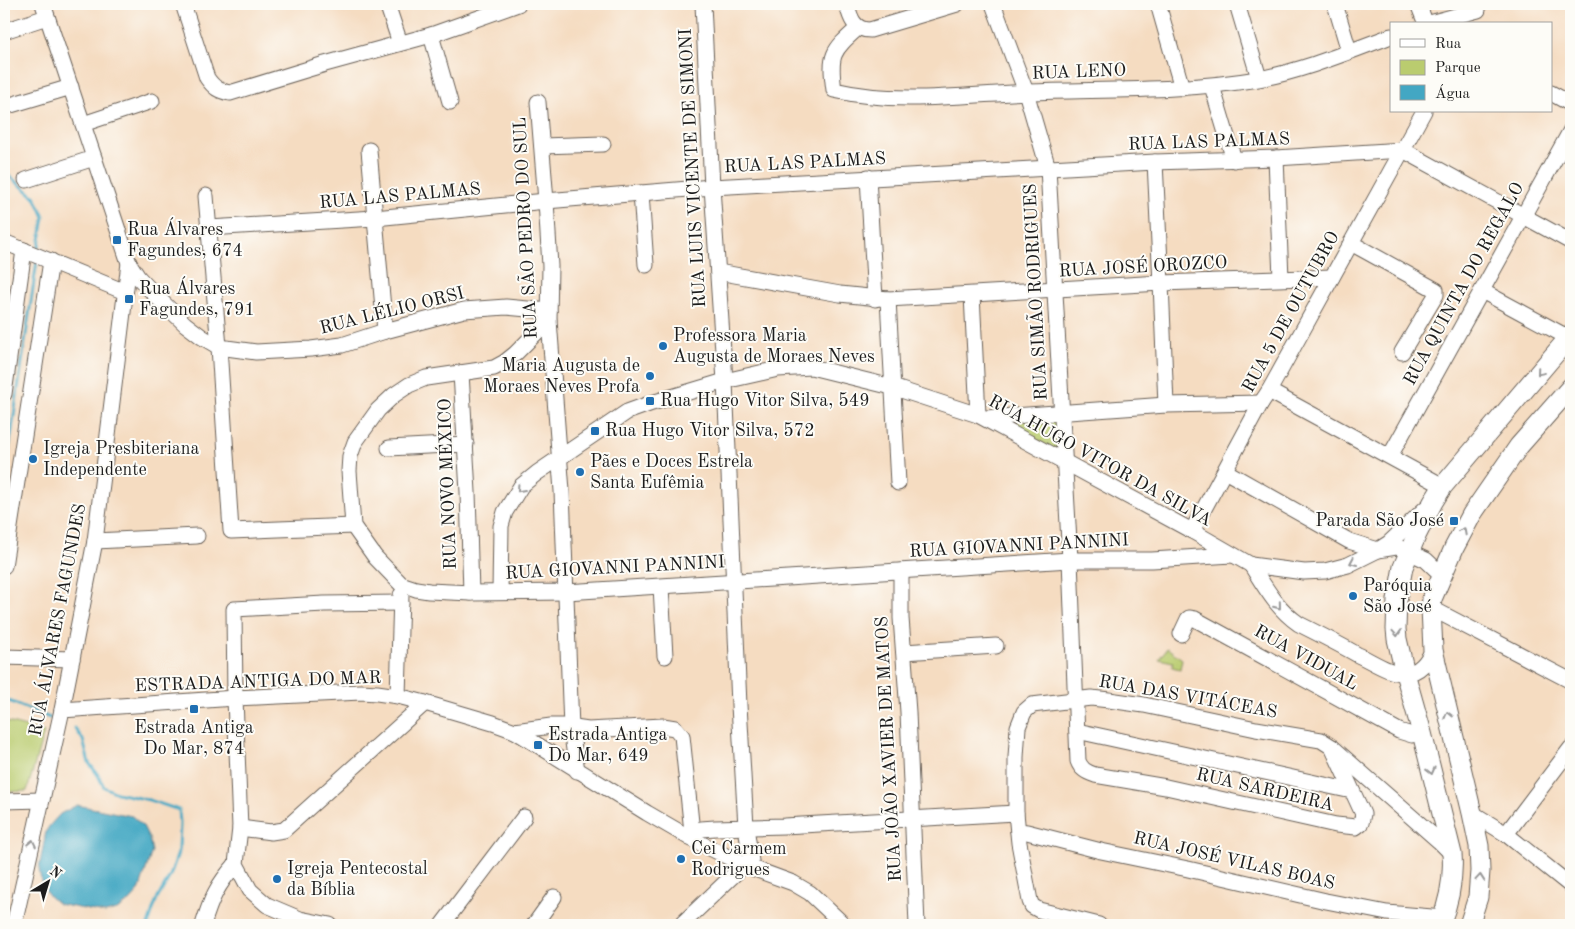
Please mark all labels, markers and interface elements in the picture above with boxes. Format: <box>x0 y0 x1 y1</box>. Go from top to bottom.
legend <box>1390 22 1552 112</box>
street label: RUA LUIS VICENTE DE SIMONI <box>677 28 709 308</box>
text: Rua <box>1435 37 1462 52</box>
street label: RUA LENO <box>1032 61 1126 83</box>
text: Parque <box>1435 61 1481 76</box>
text: Água <box>1435 84 1471 102</box>
street label: RUA SÃO PEDRO DO SUL <box>507 117 541 340</box>
street label: RUA LAS PALMAS <box>1128 130 1290 154</box>
street label: RUA LAS PALMAS <box>724 150 886 176</box>
street label: RUA LAS PALMAS <box>318 180 482 212</box>
street label: RUA QUINTA DO REGALO <box>1401 180 1527 388</box>
street label: RUA SIMÃO RODRIGUES <box>1017 183 1051 401</box>
place label: Rua Álvares Fagundes, 674 <box>127 217 243 260</box>
street label: RUA 5 DE OUTUBRO <box>1239 228 1343 396</box>
marker: Rua Álvares Fagundes, 674 <box>111 234 123 246</box>
street label: RUA JOSÉ OROZCO <box>1058 250 1228 280</box>
place label: Rua Álvares Fagundes, 791 <box>139 276 255 319</box>
street label: RUA LÉLIO ORSI <box>317 280 466 338</box>
marker: Rua Álvares Fagundes, 791 <box>123 293 135 305</box>
place label: Professora Maria Augusta de Moraes Neves <box>673 327 875 366</box>
marker: Professora Maria Augusta de Moraes Neves <box>657 340 669 352</box>
place label: Maria Augusta de Moraes Neves Profa <box>483 357 640 396</box>
one-way arrow <box>1537 366 1545 375</box>
marker: Maria Augusta de Moraes Neves Profa <box>644 370 656 382</box>
place label: Rua Hugo Vitor Silva, 549 <box>660 392 870 410</box>
street label: RUA HUGO VITOR DA SILVA <box>985 392 1215 530</box>
marker: Rua Hugo Vitor Silva, 549 <box>644 395 656 407</box>
street label: RUA NOVO MÉXICO <box>432 398 460 570</box>
place label: Rua Hugo Vitor Silva, 572 <box>605 422 815 440</box>
marker: Rua Hugo Vitor Silva, 572 <box>589 425 601 437</box>
place label: Igreja Presbiteriana Independente <box>43 440 199 479</box>
marker: Igreja Presbiteriana Independente <box>27 453 39 465</box>
place label: Pães e Doces Estrela Santa Eufêmia <box>590 453 753 492</box>
marker: Pães e Doces Estrela Santa Eufêmia <box>574 466 586 478</box>
one-way arrow <box>517 483 526 492</box>
street label: RUA ÁLVARES FAGUNDES <box>23 501 89 738</box>
place label: Parada São José <box>1315 512 1444 530</box>
marker: Parada São José <box>1448 515 1460 527</box>
one-way arrow <box>1457 527 1467 536</box>
street label: RUA GIOVANNI PANNINI <box>909 531 1129 561</box>
street label: RUA GIOVANNI PANNINI <box>505 553 725 583</box>
one-way arrow <box>1349 556 1358 567</box>
place label: Paróquia São José <box>1363 577 1432 616</box>
marker: Paróquia São José <box>1347 590 1359 602</box>
one-way arrow <box>1273 600 1281 609</box>
street label: RUA JOÃO XAVIER DE MATOS <box>869 616 905 883</box>
street label: RUA VIDUAL <box>1251 622 1361 694</box>
one-way arrow <box>1392 630 1403 638</box>
street label: RUA DAS VITÁCEAS <box>1097 668 1279 722</box>
street label: ESTRADA ANTIGA DO MAR <box>134 669 382 695</box>
marker: Estrada Antiga Do Mar, 874 <box>188 703 200 715</box>
one-way arrow <box>1444 711 1454 719</box>
place label: Estrada Antiga Do Mar, 874 <box>134 719 254 758</box>
place label: Estrada Antiga Do Mar, 649 <box>548 726 667 765</box>
marker: Estrada Antiga Do Mar, 649 <box>532 739 544 751</box>
street label: RUA SARDEIRA <box>1194 765 1336 815</box>
one-way arrow <box>1425 767 1436 776</box>
street label: RUA JOSÉ VILAS BOAS <box>1132 825 1337 893</box>
one-way arrow <box>26 839 37 848</box>
place label: Cei Carmem Rodrigues <box>691 840 786 879</box>
marker: Cei Carmem Rodrigues <box>675 853 687 865</box>
north arrow <box>22 856 72 906</box>
place label: Igreja Pentecostal da Bíblia <box>287 860 428 899</box>
text: N <box>47 864 64 882</box>
marker: Igreja Pentecostal da Bíblia <box>271 873 283 885</box>
one-way arrow <box>1474 874 1485 882</box>

